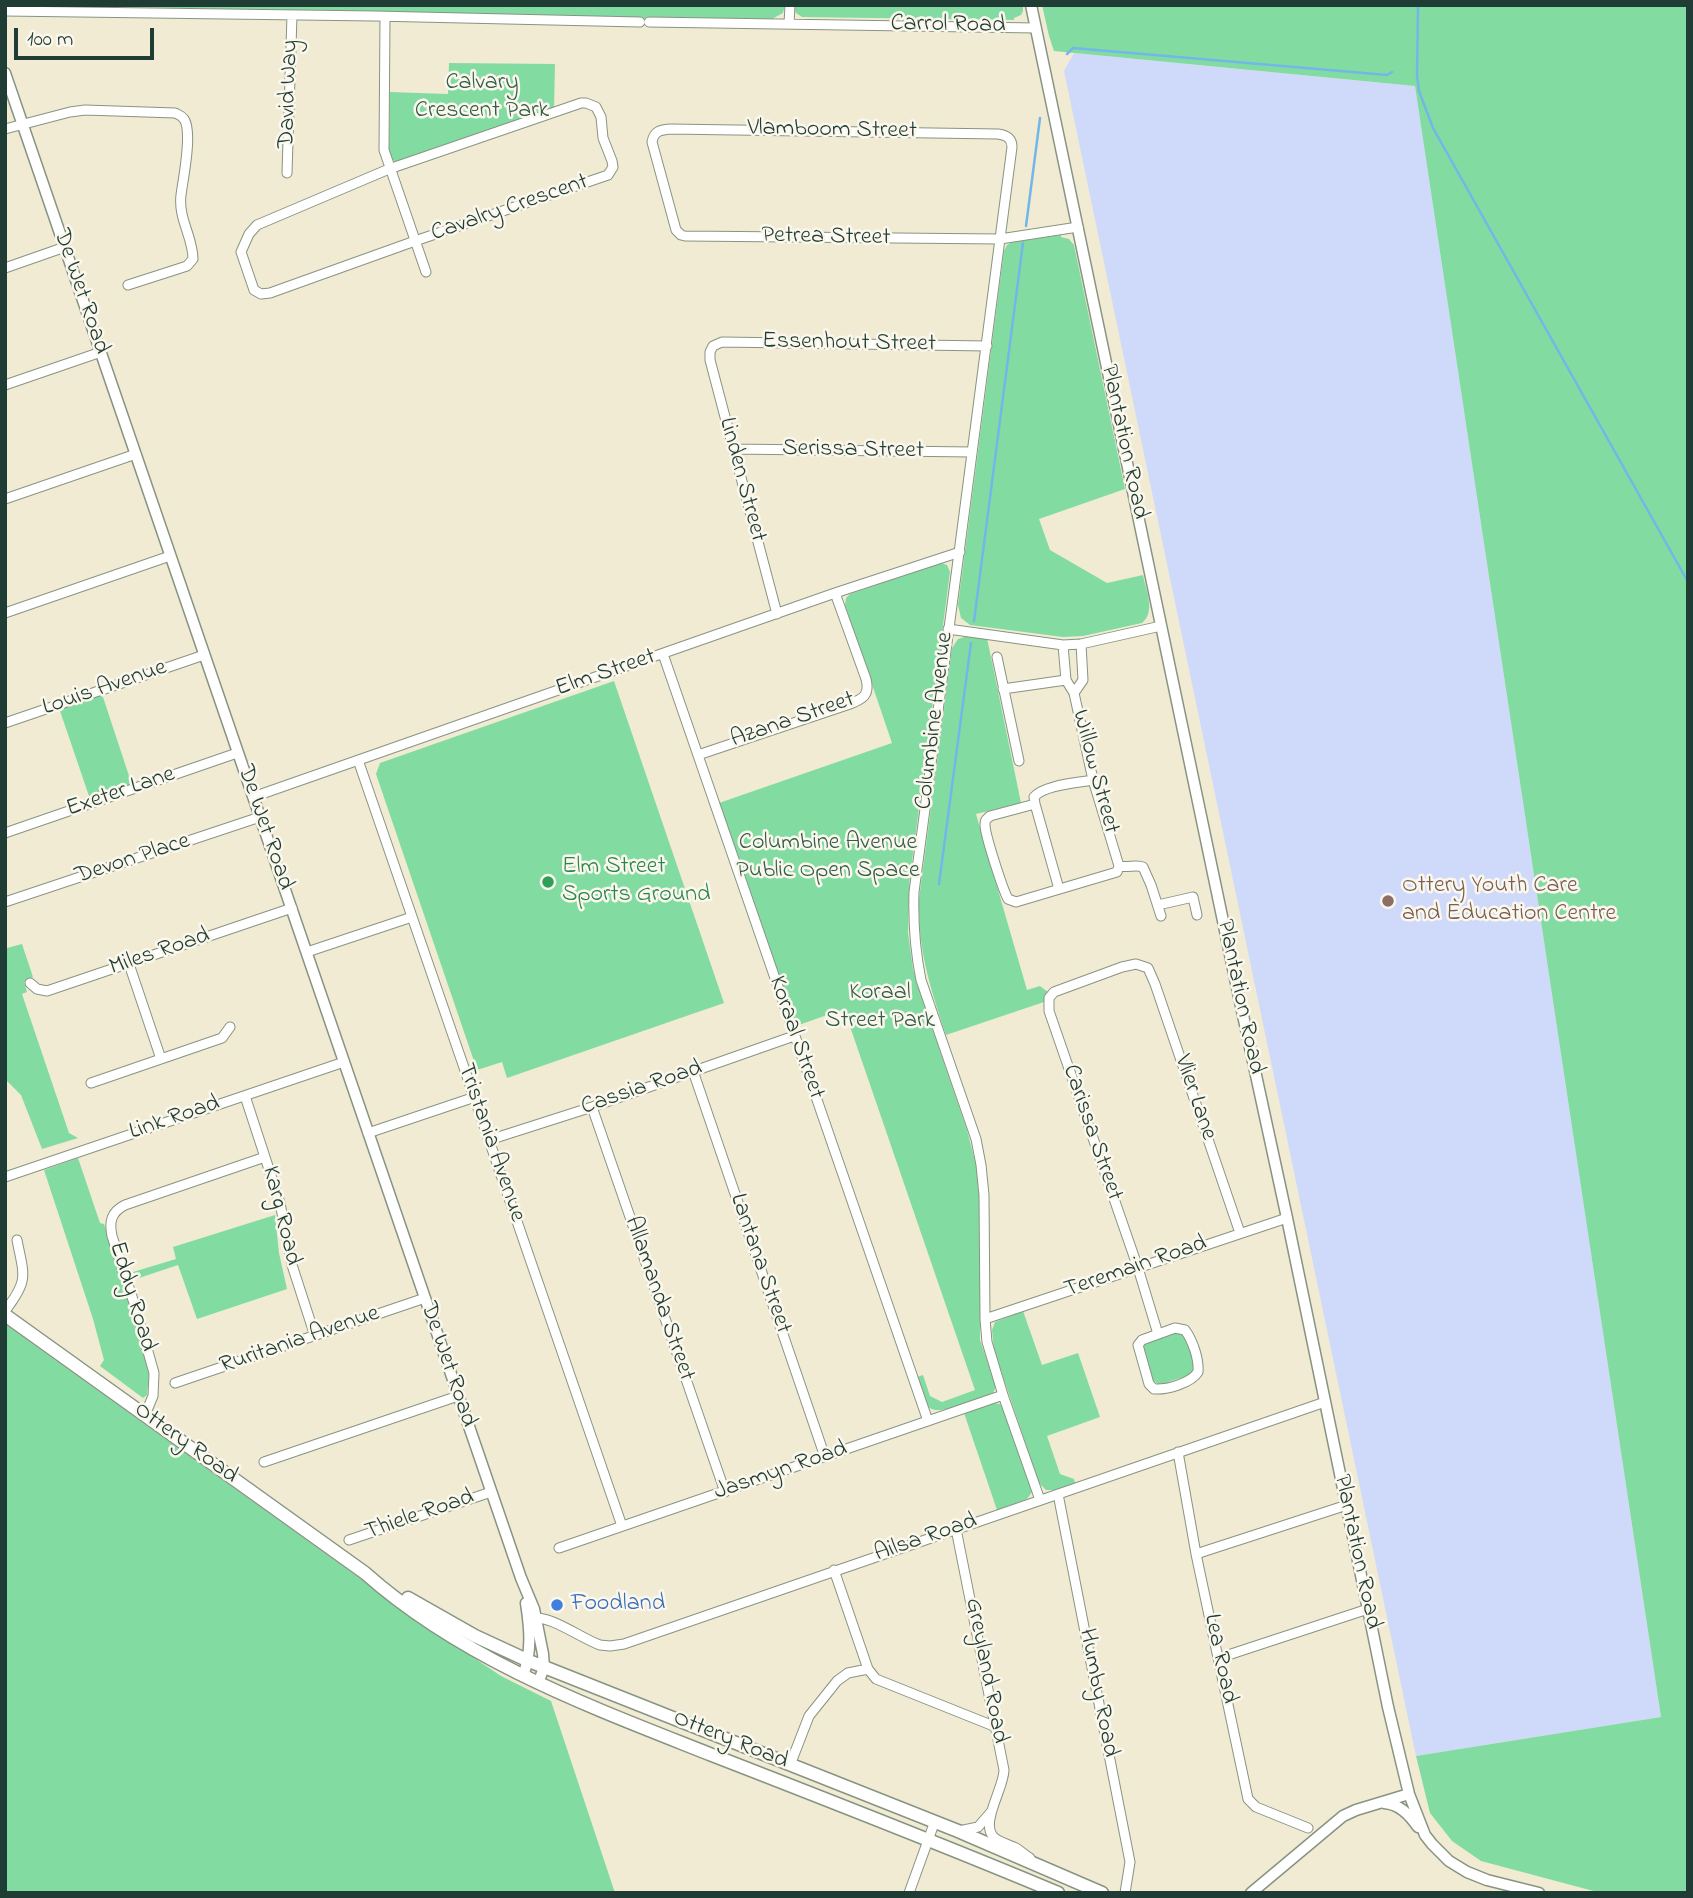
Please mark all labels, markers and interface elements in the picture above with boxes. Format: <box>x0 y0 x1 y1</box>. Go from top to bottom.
street label: Carrol Road <box>890 11 1006 41</box>
scale bar <box>18 14 158 58</box>
text: 100 m <box>27 25 73 55</box>
street label: David Way <box>274 39 306 149</box>
park label: Calvary Crescent Park <box>415 70 549 126</box>
street label: Vlamboom Street <box>747 115 917 147</box>
street label: Cavalry Crescent <box>428 169 592 249</box>
street label: Petrea Street <box>761 222 891 254</box>
street label: De Wet Road <box>45 226 115 358</box>
street label: Essenhout Street <box>762 328 936 360</box>
street label: Plantation Road <box>1093 362 1153 522</box>
street label: Linden Street <box>711 415 771 545</box>
street label: Serissa Street <box>782 435 924 467</box>
street label: Columbine Avenue <box>911 631 961 811</box>
street label: Elm Street <box>552 644 660 704</box>
street label: Louis Avenue <box>39 654 171 724</box>
street label: Azana Street <box>727 686 859 756</box>
street label: Willow Street <box>1064 707 1124 837</box>
street label: Exeter Lane <box>63 761 179 825</box>
street label: De Wet Road <box>229 762 299 894</box>
street label: Devon Place <box>72 828 194 892</box>
park label: Columbine Avenue Public Open Space <box>736 830 920 886</box>
place label: Elm Street Sports Ground <box>562 854 711 910</box>
place label: Ottery Youth Care and Education Centre <box>1402 873 1616 929</box>
marker: Elm Street Sports Ground <box>540 874 556 890</box>
marker: Ottery Youth Care and Education Centre <box>1380 893 1396 909</box>
street label: Plantation Road <box>1209 917 1269 1077</box>
street label: Miles Road <box>106 922 214 984</box>
street label: Koraal Street <box>761 973 829 1103</box>
park label: Koraal Street Park <box>825 980 935 1036</box>
street label: Vlier Lane <box>1166 1052 1222 1144</box>
street label: Cassia Road <box>578 1055 706 1123</box>
street label: Tristania Avenue <box>449 1060 531 1226</box>
street label: Carissa Street <box>1054 1061 1128 1205</box>
street label: Link Road <box>126 1090 224 1148</box>
street label: Karg Road <box>254 1163 306 1269</box>
street label: Lantana Street <box>722 1190 796 1338</box>
street label: Allamanda Street <box>616 1213 700 1385</box>
street label: Teremain Road <box>1061 1230 1211 1306</box>
street label: Eddy Road <box>101 1239 161 1355</box>
street label: De Wet Road <box>412 1299 482 1431</box>
street label: Ruritania Avenue <box>217 1300 383 1382</box>
street label: Ottery Road <box>127 1397 243 1491</box>
street label: Jasmyn Road <box>711 1436 851 1508</box>
street label: Plantation Road <box>1326 1472 1386 1632</box>
street label: Thiele Road <box>362 1484 478 1548</box>
street label: Ailsa Road <box>871 1508 981 1570</box>
place label: Foodland <box>571 1591 665 1619</box>
street label: Greyland Road <box>957 1596 1013 1746</box>
marker: Foodland <box>549 1597 565 1613</box>
street label: Lea Road <box>1195 1612 1243 1706</box>
street label: Humby Road <box>1070 1626 1124 1760</box>
street label: Ottery Road <box>668 1705 792 1777</box>

